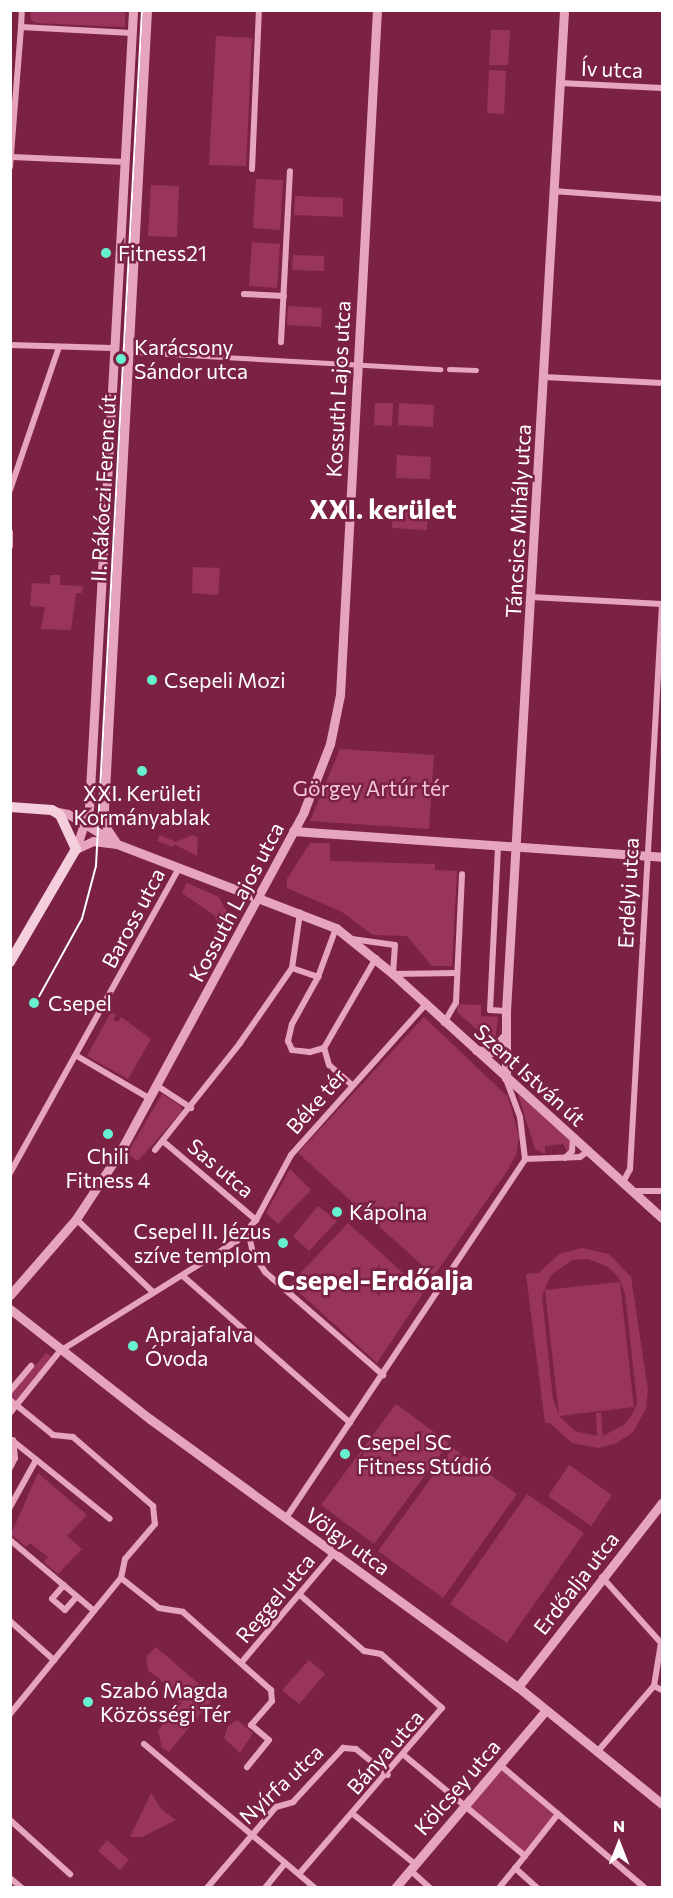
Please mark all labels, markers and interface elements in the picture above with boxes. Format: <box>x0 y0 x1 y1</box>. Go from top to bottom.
street label: Ív utca <box>580 55 644 83</box>
place label: Fitness21 <box>118 240 207 266</box>
marker: Fitness21 <box>99 246 113 260</box>
street label: Kossuth Lajos utca <box>321 300 355 478</box>
place label: Karácsony Sándor utca <box>134 334 248 384</box>
marker: Karácsony Sándor utca <box>112 350 130 368</box>
street label: II. Rákóczi Ferenc út <box>86 394 120 582</box>
street label: Táncsics Mihály utca <box>500 423 536 619</box>
district label: XXI. kerület <box>309 493 457 525</box>
place label: Csepeli Mozi <box>164 667 286 693</box>
marker: Csepeli Mozi <box>145 673 159 687</box>
marker: XXI. Kerületi Kormányablak <box>135 764 149 778</box>
park label: Görgey Artúr tér <box>293 775 449 801</box>
place label: XXI. Kerületi Kormányablak <box>73 780 211 830</box>
street label: Kossuth Lajos utca <box>183 818 289 986</box>
street label: Erdélyi utca <box>613 837 643 949</box>
street label: Baross utca <box>96 864 170 972</box>
place label: Csepel <box>48 990 112 1016</box>
marker: Csepel <box>25 994 43 1012</box>
street label: Szent István út <box>469 1019 591 1131</box>
street label: Béke tér <box>281 1063 351 1139</box>
marker: Chili Fitness 4 <box>101 1127 115 1141</box>
street label: Sas utca <box>183 1133 259 1203</box>
place label: Chili Fitness 4 <box>66 1143 150 1193</box>
place label: Kápolna <box>349 1199 427 1225</box>
marker: Kápolna <box>330 1205 344 1219</box>
place label: Csepel II. Jézus szíve templom <box>134 1218 271 1268</box>
marker: Csepel II. Jézus szíve templom <box>276 1236 290 1250</box>
district label: Csepel-Erdőalja <box>277 1264 473 1296</box>
place label: Aprajafalva Óvoda <box>145 1321 253 1371</box>
marker: Aprajafalva Óvoda <box>126 1339 140 1353</box>
place label: Csepel SC Fitness Stúdió <box>357 1429 492 1479</box>
marker: Csepel SC Fitness Stúdió <box>338 1447 352 1461</box>
street label: Völgy utca <box>301 1502 395 1580</box>
street label: Erdőalja utca <box>528 1527 624 1639</box>
street label: Reggel utca <box>230 1548 320 1648</box>
place label: Szabó Magda Közösségi Tér <box>100 1677 231 1727</box>
marker: Szabó Magda Közösségi Tér <box>81 1695 95 1709</box>
street label: Bánya utca <box>342 1705 428 1799</box>
street label: Kölcsey utca <box>409 1734 505 1840</box>
street label: Nyírfa utca <box>234 1739 328 1829</box>
north arrow <box>589 1814 649 1874</box>
text: N <box>613 1816 625 1835</box>

